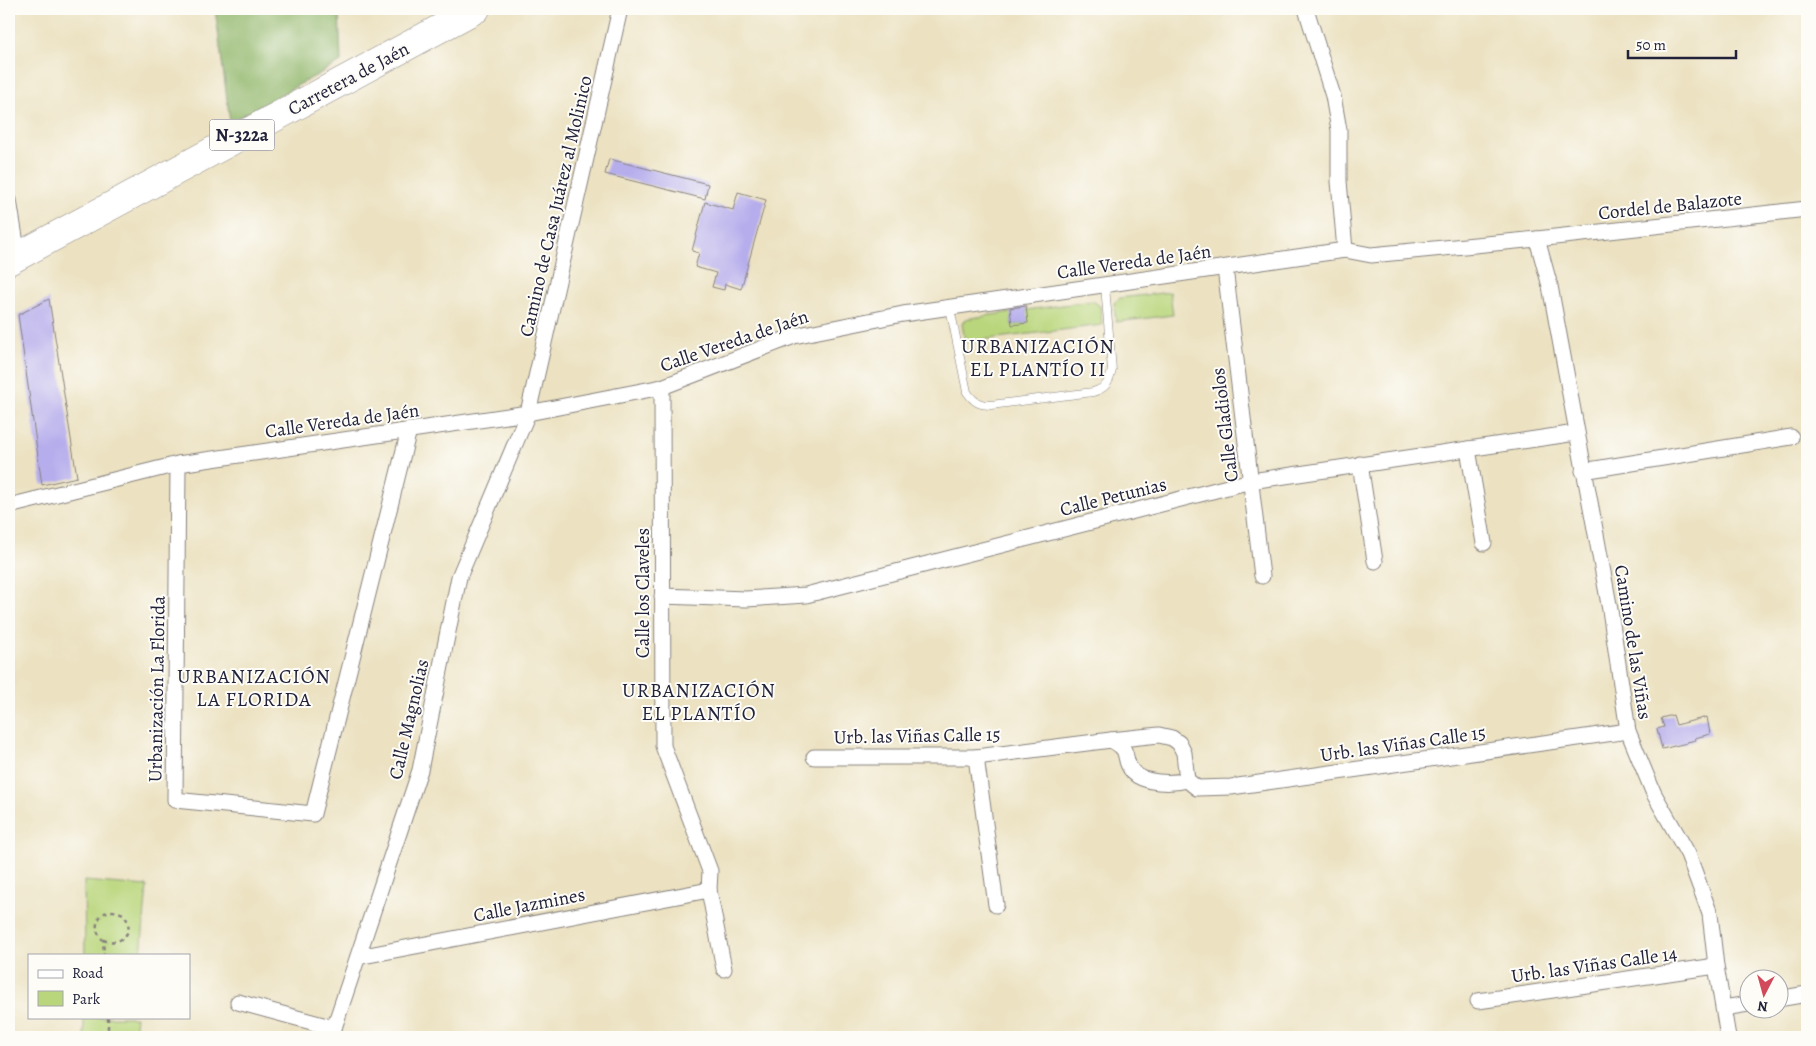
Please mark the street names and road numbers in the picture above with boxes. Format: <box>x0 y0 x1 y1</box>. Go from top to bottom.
street label: Carretera de Jaén <box>283 36 414 122</box>
street label: Camino de Casa Juárez al Molinico <box>513 73 599 339</box>
road number: N-322a <box>210 120 274 150</box>
street label: Cordel de Balazote <box>1597 186 1743 226</box>
street label: Calle Vereda de Jaén <box>1055 238 1213 286</box>
street label: Calle Vereda de Jaén <box>657 303 812 379</box>
street label: Calle Gladiolos <box>1205 366 1245 484</box>
street label: Calle Vereda de Jaén <box>263 397 421 445</box>
street label: Calle Petunias <box>1057 471 1169 523</box>
street label: Calle los Claveles <box>630 528 656 658</box>
street label: Camino de las Viñas <box>1608 563 1658 721</box>
street label: Urbanización La Florida <box>142 595 172 782</box>
street label: Calle Magnolias <box>382 656 435 782</box>
street label: Urb. las Viñas Calle 15 <box>1319 720 1488 768</box>
street label: Urb. las Viñas Calle 15 <box>833 722 1001 750</box>
street label: Calle Jazmines <box>471 881 587 929</box>
street label: Urb. las Viñas Calle 14 <box>1509 940 1679 990</box>

